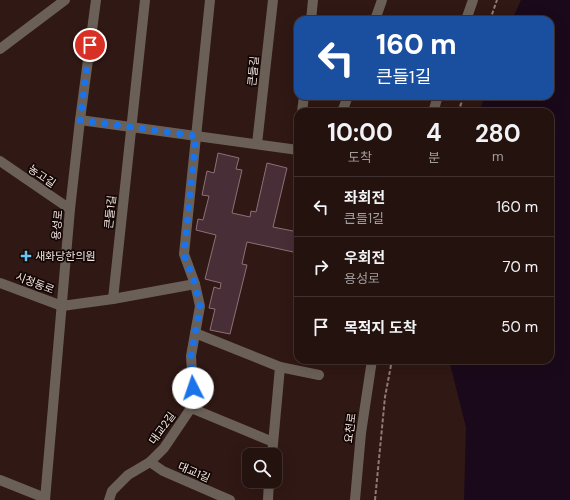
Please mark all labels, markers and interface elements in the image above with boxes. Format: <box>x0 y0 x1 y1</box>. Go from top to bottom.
text: 160 m <box>376 26 457 63</box>
pin <box>73 28 107 62</box>
icon: left <box>310 32 362 84</box>
icon: arrive <box>79 34 101 56</box>
street label: 큰들길 <box>244 55 262 87</box>
text: 큰들1길 <box>376 65 431 89</box>
text: 10:00 <box>327 117 393 148</box>
text: 4 <box>426 117 442 148</box>
text: 280 <box>475 118 521 149</box>
text: m <box>492 148 504 165</box>
text: 도착 <box>348 149 372 166</box>
text: 분 <box>428 149 440 166</box>
street label: 농고길 <box>25 162 59 190</box>
text: 좌회전 <box>344 188 385 208</box>
street label: 큰들1길 <box>101 194 119 230</box>
icon: left <box>310 196 332 218</box>
text: 160 m <box>496 197 538 217</box>
street label: 용성로 <box>49 209 65 241</box>
text: 큰들1길 <box>344 210 384 227</box>
text: 우회전 <box>344 248 385 268</box>
place label: 새화당한의원 <box>35 249 96 263</box>
marker: 새화당한의원 <box>20 250 32 262</box>
icon: right <box>310 256 332 278</box>
text: 70 m <box>503 257 538 277</box>
street label: 시청동로 <box>14 269 56 297</box>
text: 용성로 <box>344 270 380 287</box>
icon: arrive <box>310 316 332 338</box>
text: 50 m <box>501 317 538 337</box>
text: 목적지 도착 <box>344 318 417 338</box>
position arrow <box>172 367 214 409</box>
street label: 대교2길 <box>146 409 178 447</box>
street label: 요천로 <box>341 412 359 444</box>
map controls <box>242 448 282 488</box>
button: search <box>242 448 282 488</box>
street label: 대교1길 <box>176 459 212 485</box>

